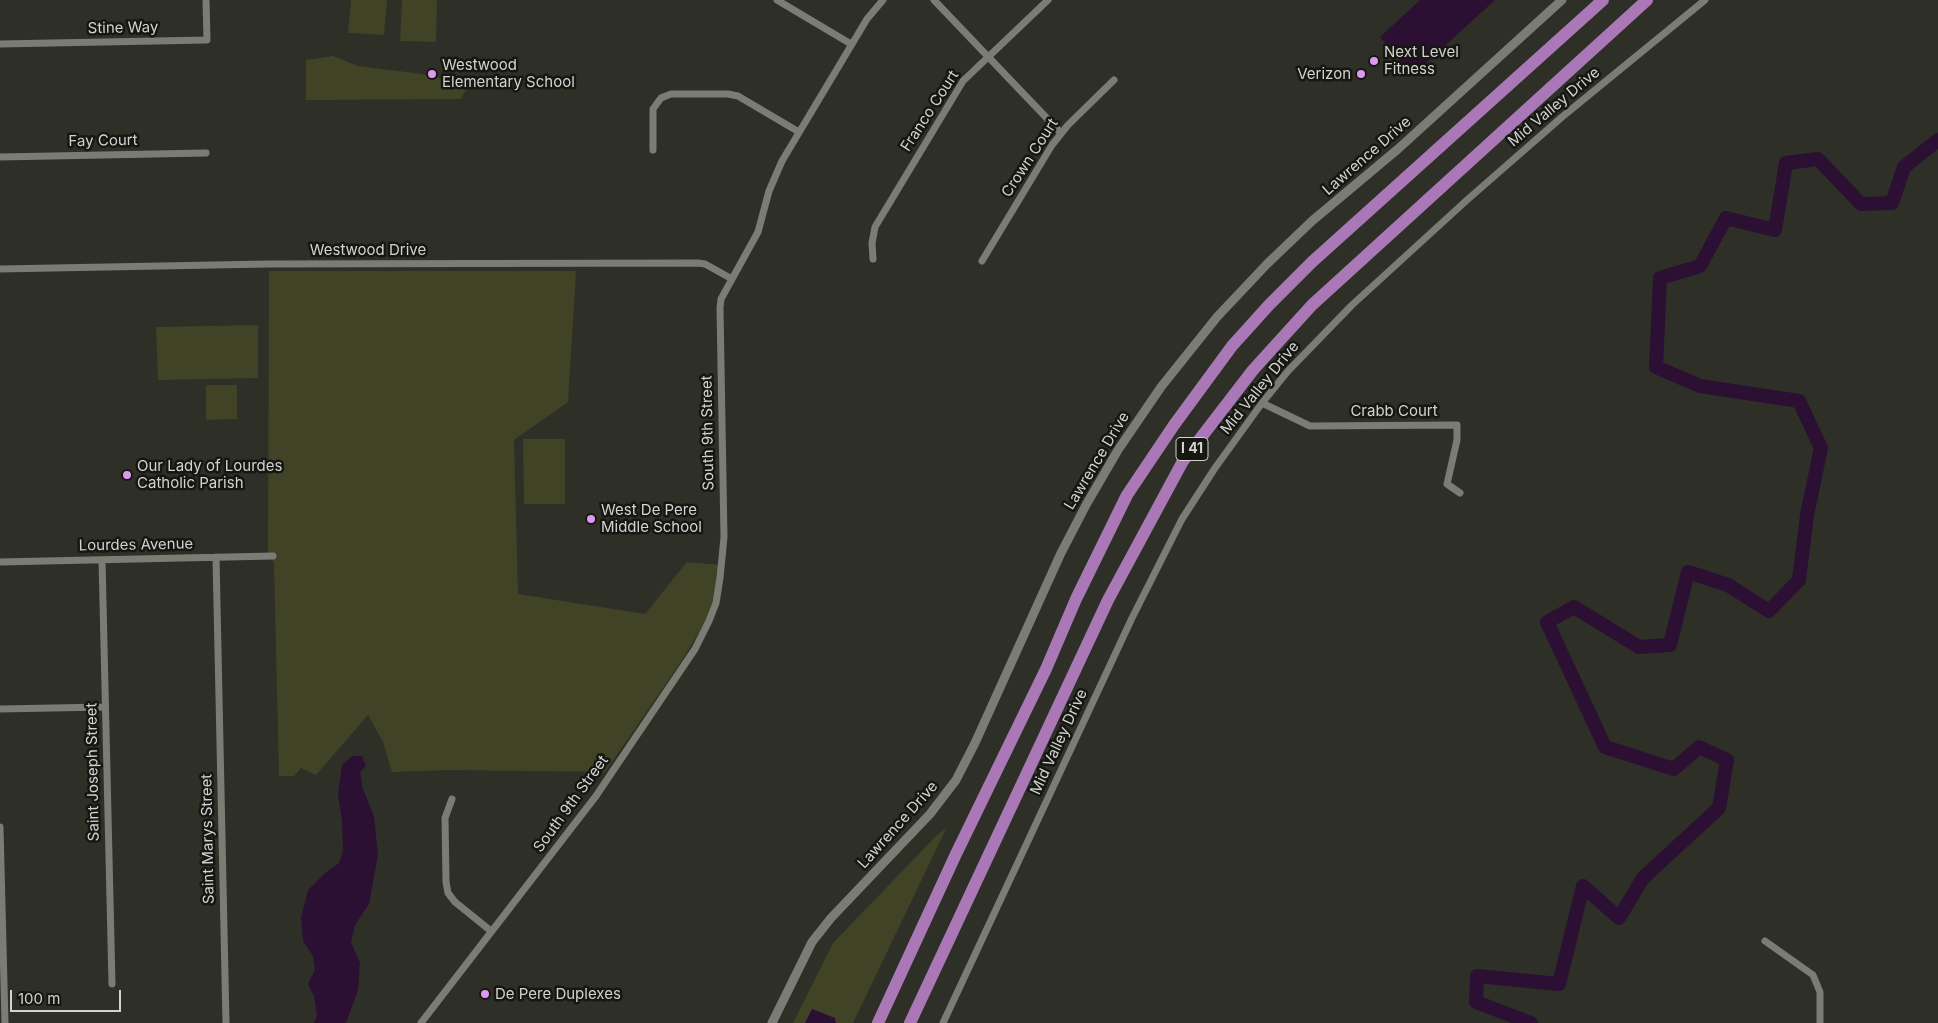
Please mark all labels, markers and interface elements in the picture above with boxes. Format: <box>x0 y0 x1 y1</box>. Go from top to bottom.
street label: Stine Way <box>88 18 158 38</box>
place label: Next Level Fitness <box>1384 43 1459 78</box>
marker: Next Level Fitness <box>1368 55 1380 67</box>
place label: Westwood Elementary School <box>442 56 575 91</box>
street label: Mid Valley Drive <box>1504 63 1604 151</box>
place label: Verizon <box>1297 65 1351 83</box>
street label: Franco Court <box>897 67 963 155</box>
marker: Westwood Elementary School <box>426 68 438 80</box>
marker: Verizon <box>1355 68 1367 80</box>
street label: Lawrence Drive <box>1319 113 1415 199</box>
street label: Crown Court <box>998 115 1062 201</box>
street label: Fay Court <box>68 131 138 151</box>
street label: Westwood Drive <box>310 241 426 259</box>
street label: Mid Valley Drive <box>1217 338 1303 438</box>
street label: South 9th Street <box>698 375 718 491</box>
street label: Crabb Court <box>1350 402 1438 420</box>
street label: Lawrence Drive <box>1061 409 1133 513</box>
road number: I 41 <box>1176 438 1208 460</box>
place label: Our Lady of Lourdes Catholic Parish <box>137 457 282 492</box>
marker: Our Lady of Lourdes Catholic Parish <box>121 469 133 481</box>
place label: West De Pere Middle School <box>601 501 702 536</box>
marker: West De Pere Middle School <box>585 513 597 525</box>
street label: Lourdes Avenue <box>79 535 193 555</box>
street label: Mid Valley Drive <box>1027 686 1091 798</box>
street label: Saint Joseph Street <box>83 703 103 841</box>
street label: South 9th Street <box>530 752 612 856</box>
street label: Saint Marys Street <box>198 774 218 904</box>
street label: Lawrence Drive <box>854 778 942 872</box>
scale bar <box>12 980 124 1012</box>
place label: De Pere Duplexes <box>495 985 621 1003</box>
marker: De Pere Duplexes <box>479 988 491 1000</box>
text: 100 m <box>18 989 60 1008</box>

